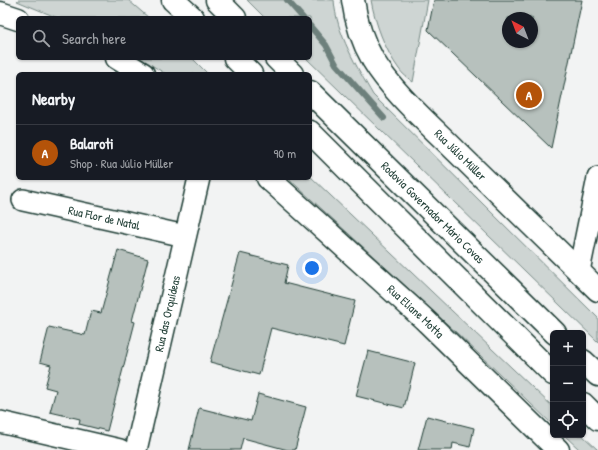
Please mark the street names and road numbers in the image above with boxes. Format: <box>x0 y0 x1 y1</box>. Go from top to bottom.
street label: Rua Júlio Müller <box>431 125 491 185</box>
street label: Rodovia Governador Mário Covas <box>377 157 489 267</box>
street label: Rua Flor de Natal <box>67 201 142 234</box>
street label: Rua das Orquídeas <box>150 273 184 353</box>
street label: Rua Eliane Motta <box>384 281 448 342</box>

